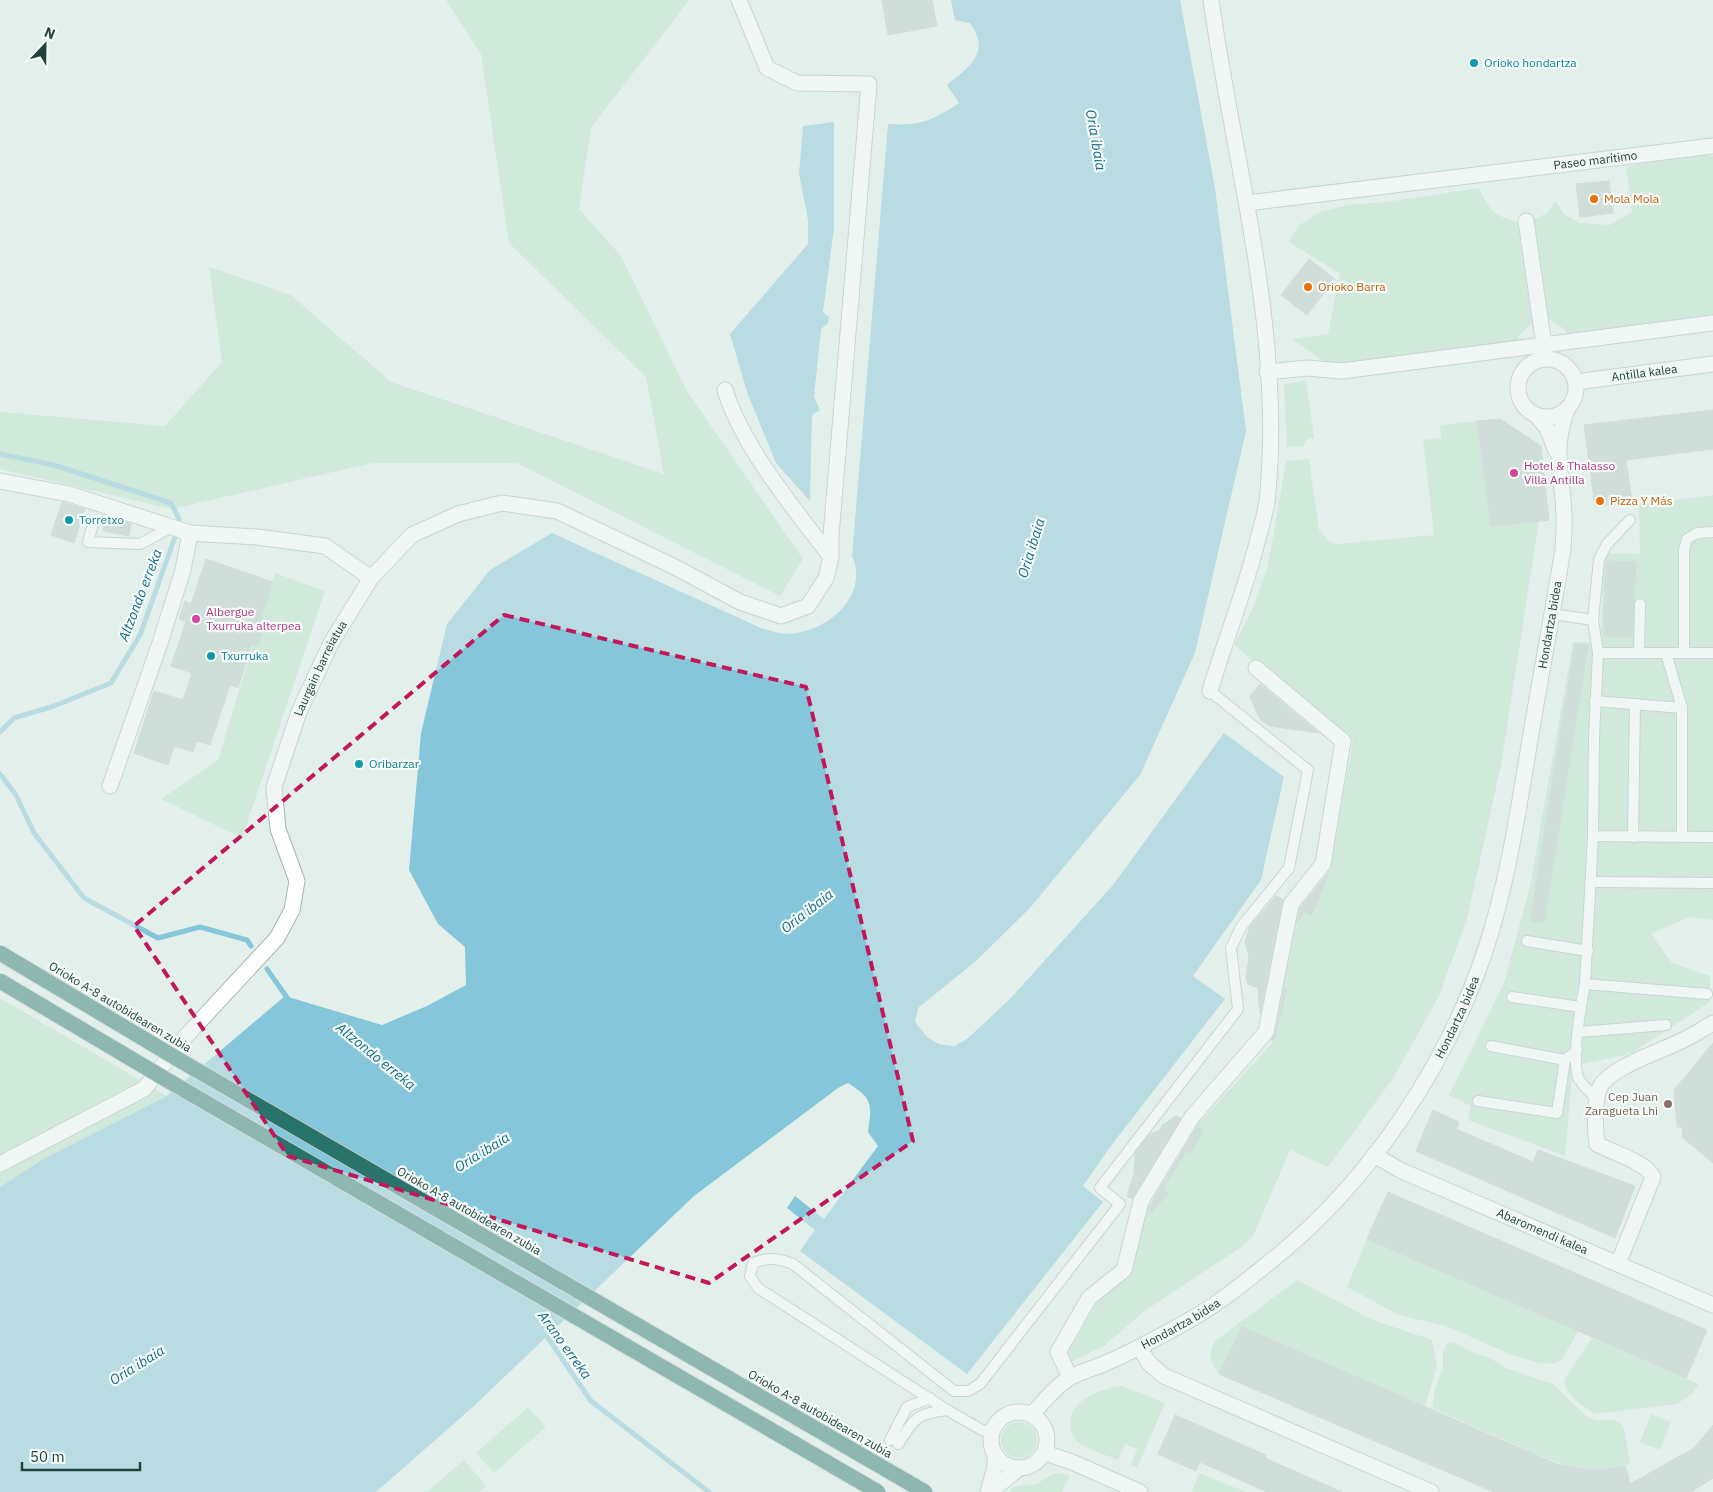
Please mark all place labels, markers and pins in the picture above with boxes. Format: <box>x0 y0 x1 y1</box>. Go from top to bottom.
place label: Orioko hondartza <box>1484 55 1577 70</box>
marker: Orioko hondartza <box>1468 57 1480 69</box>
place label: Mola Mola <box>1604 191 1660 206</box>
marker: Mola Mola <box>1588 193 1600 205</box>
place label: Orioko Barra <box>1318 279 1386 294</box>
marker: Orioko Barra <box>1302 281 1314 293</box>
place label: Hotel & Thalasso Villa Antilla <box>1524 458 1616 487</box>
marker: Hotel & Thalasso Villa Antilla <box>1508 467 1520 479</box>
place label: Pizza Y Más <box>1610 493 1673 508</box>
marker: Pizza Y Más <box>1594 495 1606 507</box>
place label: Torretxo <box>79 512 124 527</box>
marker: Torretxo <box>63 514 75 526</box>
place label: Albergue Txurruka alterpea <box>206 604 302 633</box>
marker: Albergue Txurruka alterpea <box>190 613 202 625</box>
place label: Txurruka <box>221 648 269 663</box>
marker: Txurruka <box>205 650 217 662</box>
place label: Oribarzar <box>369 756 420 771</box>
marker: Oribarzar <box>353 758 365 770</box>
place label: Cep Juan Zaragueta Lhi <box>1585 1089 1658 1118</box>
marker: Cep Juan Zaragueta Lhi <box>1662 1098 1674 1110</box>

